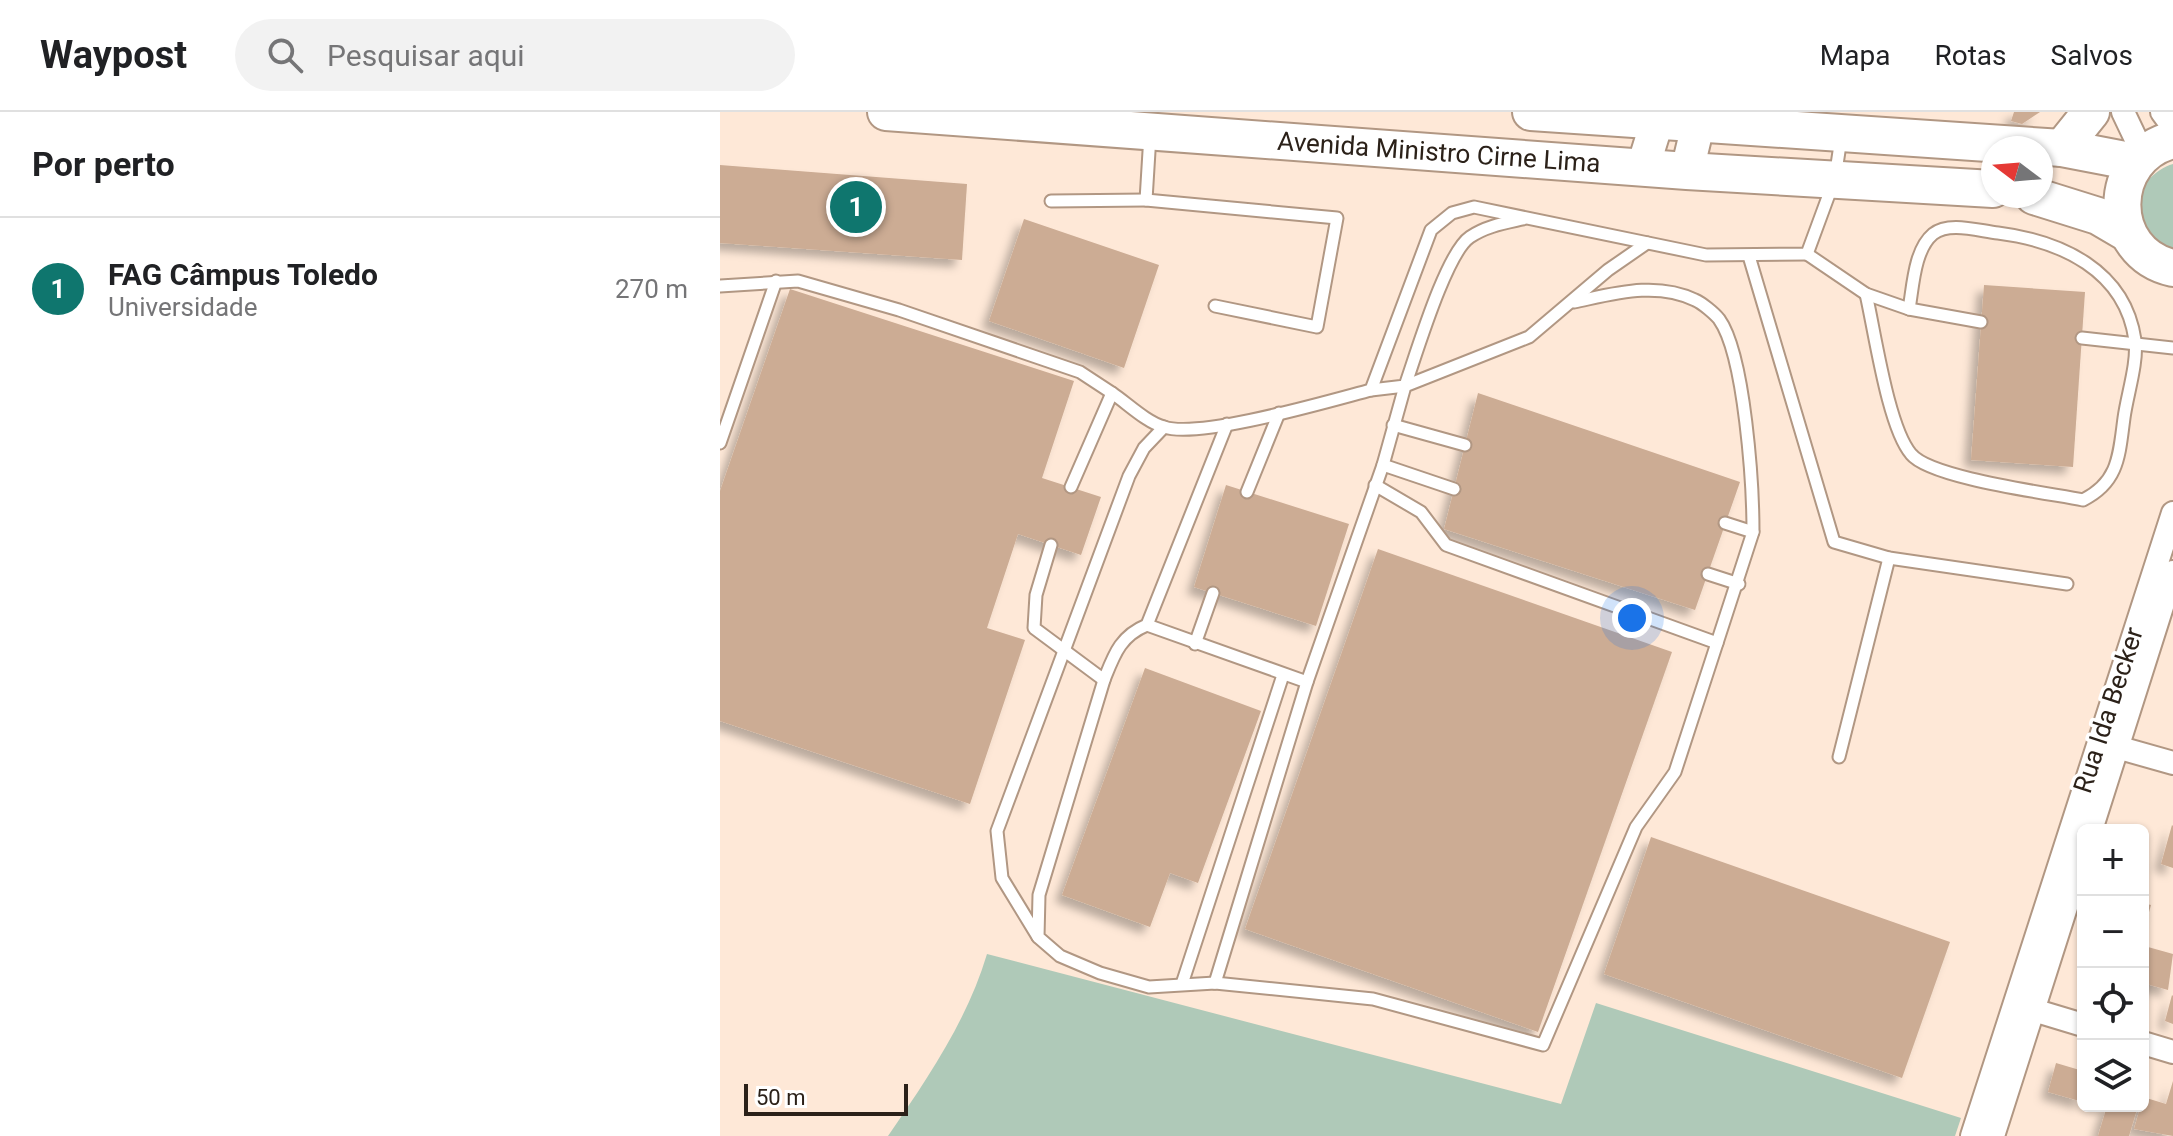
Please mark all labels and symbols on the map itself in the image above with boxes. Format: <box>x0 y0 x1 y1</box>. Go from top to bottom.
street label: Avenida Ministro Cirne Lima <box>1276 126 1602 178</box>
north arrow <box>1981 136 2053 208</box>
pin: 1 <box>830 177 882 237</box>
your location <box>1612 598 1652 638</box>
street label: Rua Ida Becker <box>2067 623 2149 797</box>
scale bar <box>744 1080 908 1116</box>

